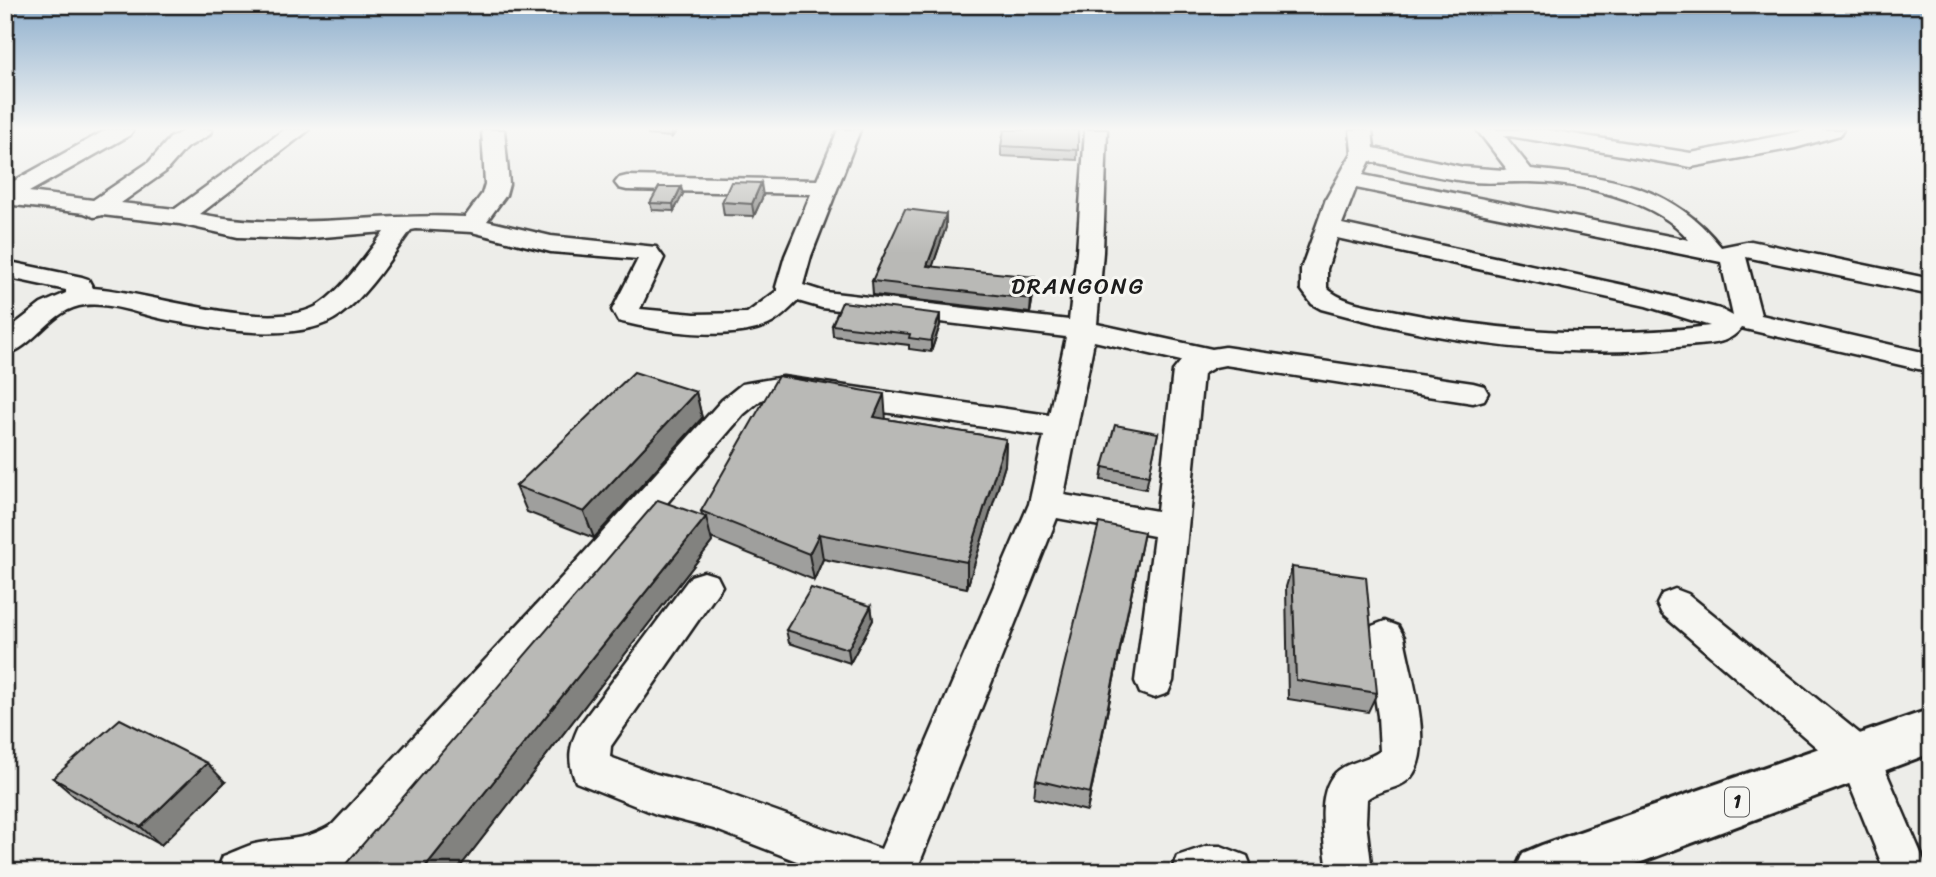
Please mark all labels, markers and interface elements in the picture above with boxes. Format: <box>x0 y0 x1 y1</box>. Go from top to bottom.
district label: DRANGONG <box>1011 266 1145 307</box>
road number: 1 <box>1725 788 1749 816</box>

